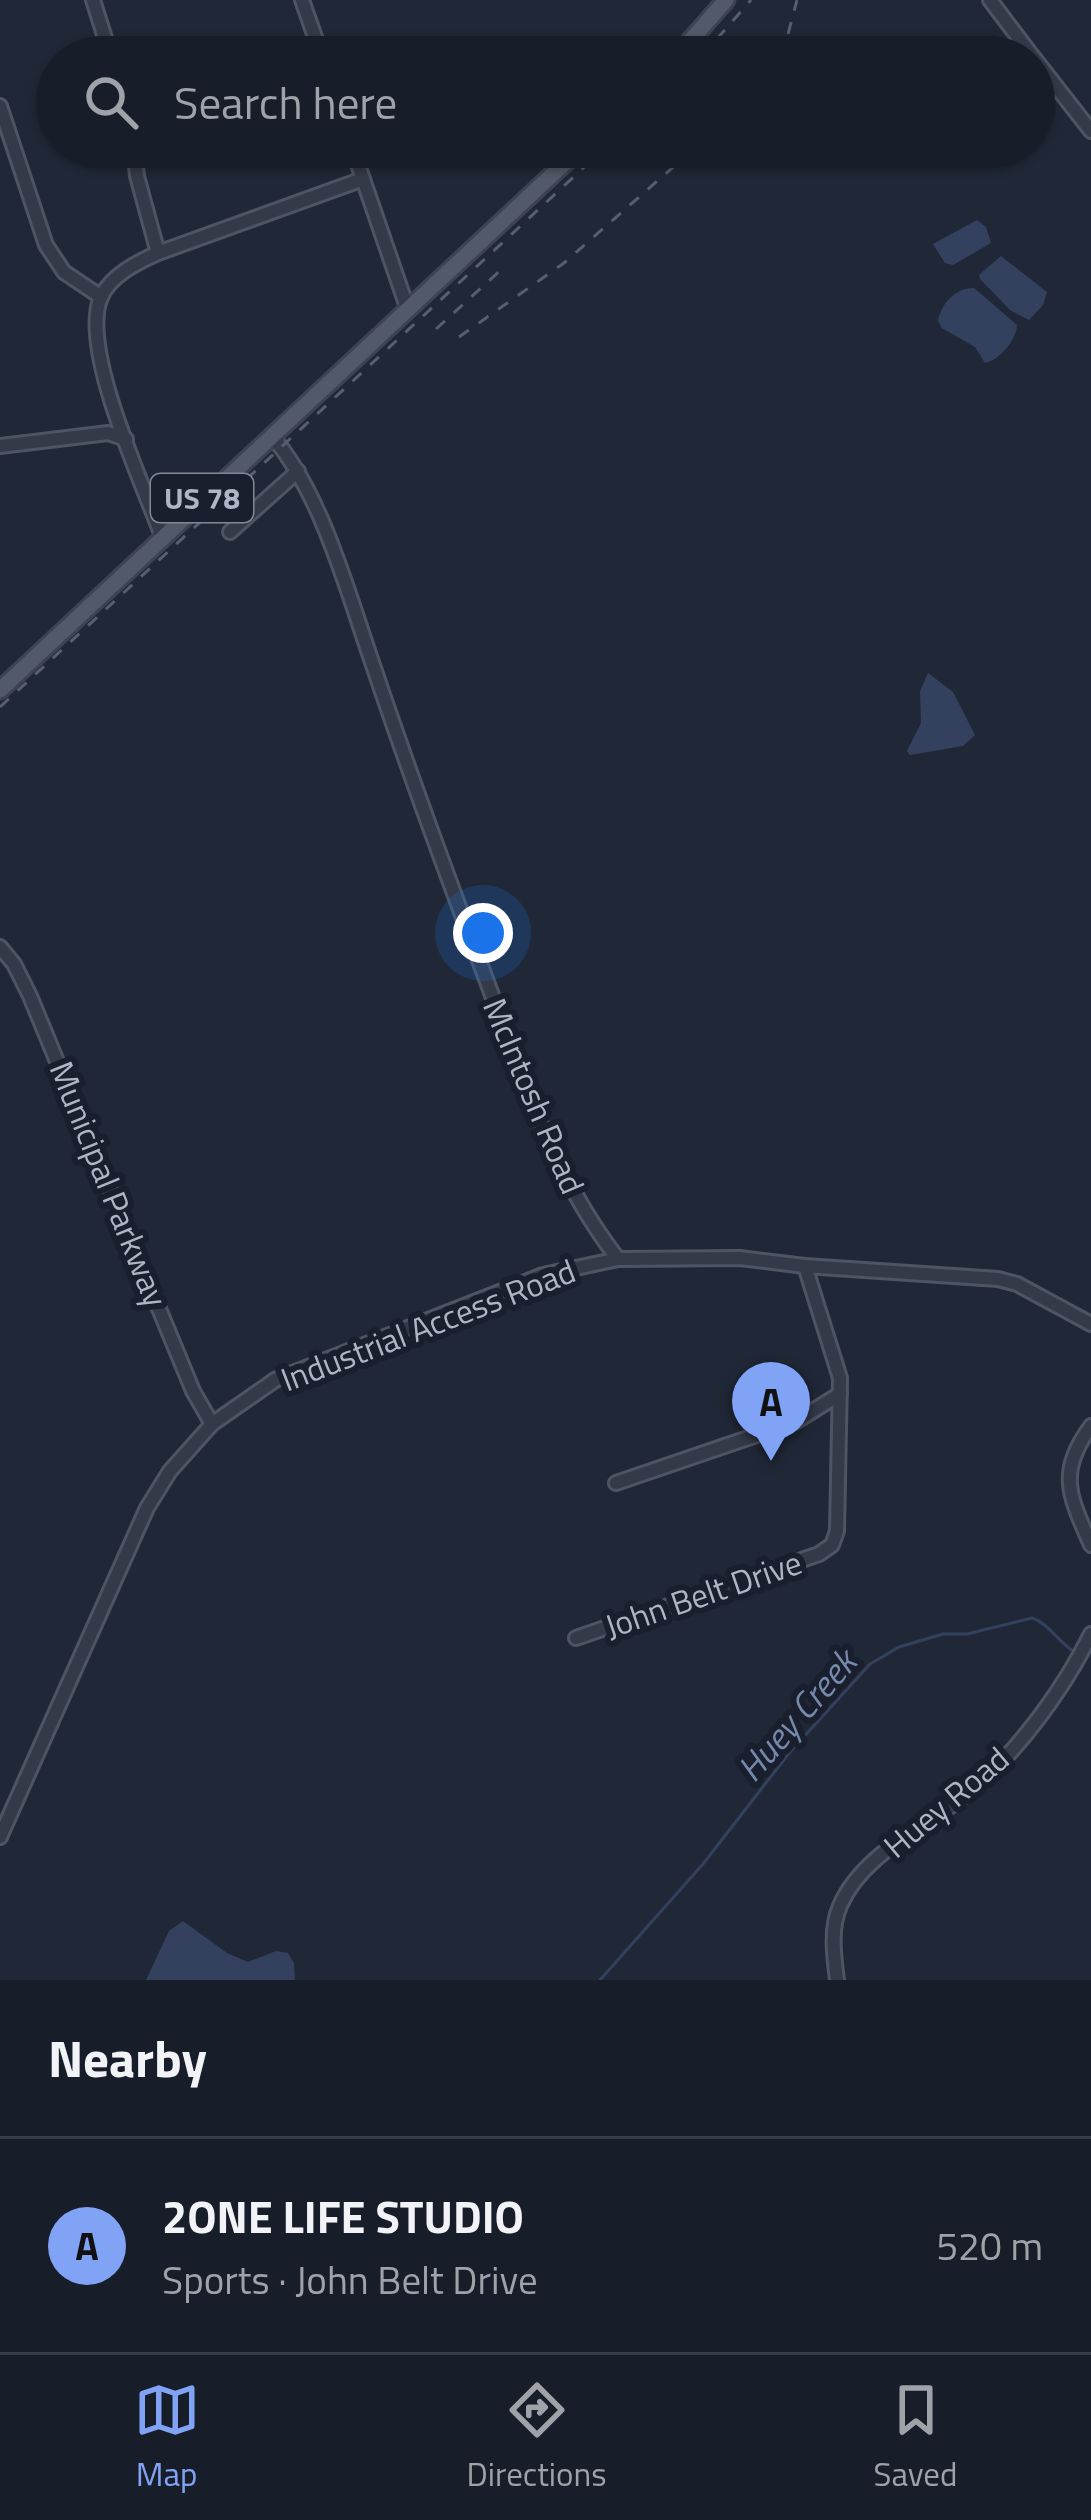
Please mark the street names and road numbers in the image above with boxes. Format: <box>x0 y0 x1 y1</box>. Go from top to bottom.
road number: US 78 <box>151 474 253 522</box>
street label: McIntosh Road <box>470 990 598 1202</box>
street label: Municipal Parkway <box>37 1054 181 1314</box>
street label: Industrial Access Road <box>274 1246 582 1404</box>
street label: John Belt Drive <box>598 1537 808 1651</box>
street label: Huey Road <box>872 1734 1020 1870</box>

